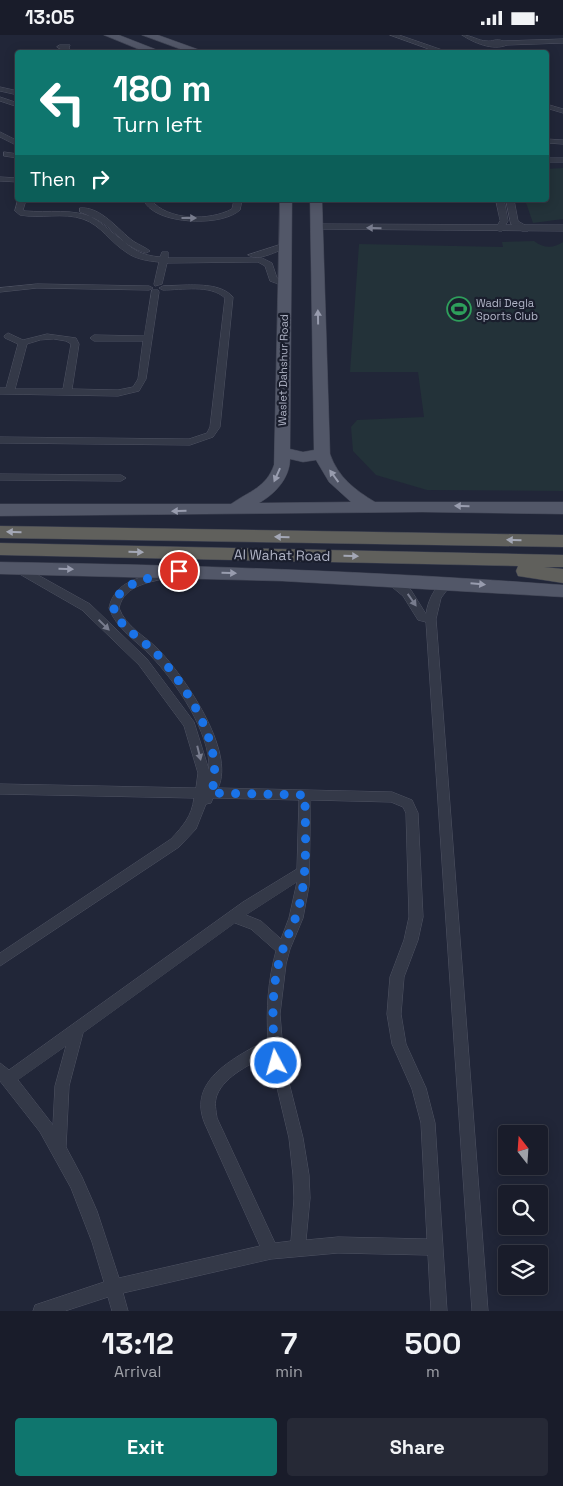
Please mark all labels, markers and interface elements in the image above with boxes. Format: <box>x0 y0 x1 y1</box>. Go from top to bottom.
text: 13:05 <box>25 5 75 30</box>
text: 180 m <box>113 67 211 111</box>
icon: left <box>30 70 95 135</box>
text: Turn left <box>113 110 203 138</box>
icon: right <box>86 165 114 193</box>
text: Then <box>30 167 76 192</box>
one-way arrow <box>181 214 197 222</box>
one-way arrow <box>366 223 382 231</box>
sports icon: Wadi Degla Sports Club <box>446 296 472 322</box>
place label: Wadi Degla Sports Club <box>476 296 538 323</box>
one-way arrow <box>314 309 322 325</box>
street label: Waslet Dahshur Road <box>275 314 291 426</box>
one-way arrow <box>273 468 281 482</box>
one-way arrow <box>329 469 339 483</box>
one-way arrow <box>454 502 470 510</box>
one-way arrow <box>170 508 186 516</box>
one-way arrow <box>6 528 22 536</box>
one-way arrow <box>274 532 290 540</box>
one-way arrow <box>506 536 522 544</box>
street label: Al Wahat Road <box>234 545 330 565</box>
one-way arrow <box>128 548 144 556</box>
pin <box>158 550 200 592</box>
one-way arrow <box>343 553 359 561</box>
icon: arrive <box>165 557 193 585</box>
one-way arrow <box>58 565 74 573</box>
one-way arrow <box>221 569 237 577</box>
one-way arrow <box>471 580 487 588</box>
one-way arrow <box>407 593 417 606</box>
one-way arrow <box>98 618 110 630</box>
one-way arrow <box>195 746 203 761</box>
position arrow <box>249 1036 301 1088</box>
north arrow <box>498 1125 548 1175</box>
map controls <box>498 1125 548 1295</box>
button: search <box>498 1185 548 1235</box>
button: layers <box>498 1245 548 1295</box>
text: 13:12 <box>102 1324 174 1363</box>
text: 7 <box>281 1324 297 1363</box>
text: 500 <box>404 1324 461 1363</box>
text: Arrival <box>114 1361 161 1382</box>
text: min <box>275 1361 303 1382</box>
text: m <box>426 1361 440 1382</box>
button: Exit <box>15 1418 277 1476</box>
button: Share <box>287 1418 548 1476</box>

